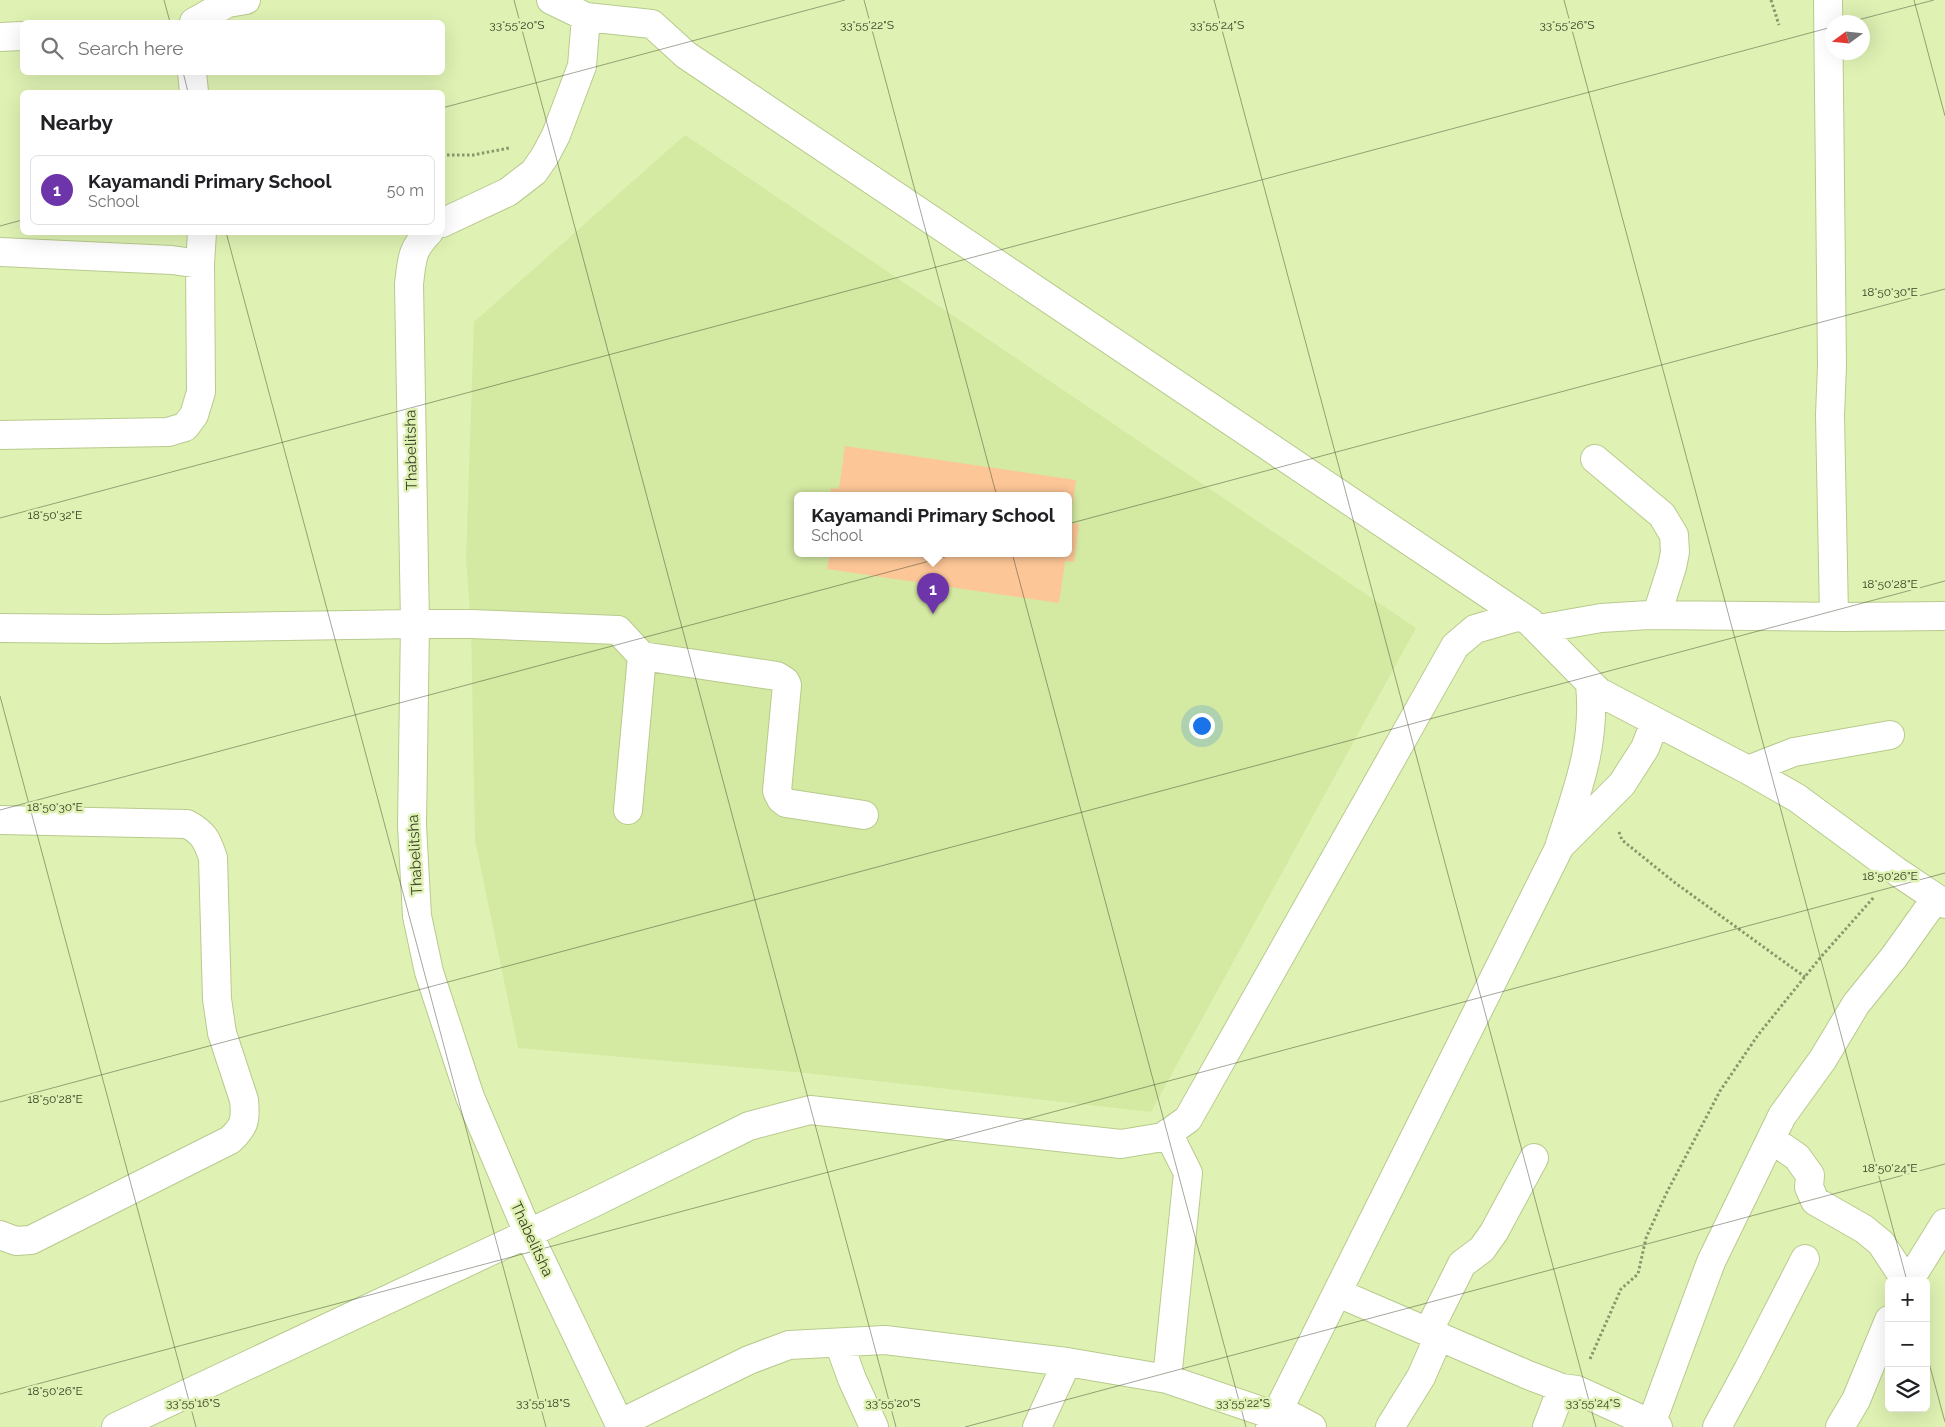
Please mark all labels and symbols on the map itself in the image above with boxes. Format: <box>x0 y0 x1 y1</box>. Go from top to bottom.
north arrow <box>1825 15 1870 60</box>
text: 33°55'20"S <box>489 18 545 32</box>
text: 33°55'22"S <box>840 18 894 32</box>
text: 33°55'24"S <box>1190 18 1244 32</box>
text: 33°55'26"S <box>1539 18 1595 32</box>
text: 18°50'30"E <box>1862 285 1918 299</box>
street label: Thabelitsha <box>401 410 421 490</box>
text: 18°50'32"E <box>28 508 82 522</box>
pin: 1 <box>917 573 949 614</box>
text: 18°50'28"E <box>1862 577 1918 591</box>
your location <box>1189 713 1215 739</box>
text: 18°50'30"E <box>27 800 83 814</box>
street label: Thabelitsha <box>404 814 426 896</box>
text: 18°50'26"E <box>1862 869 1918 883</box>
text: 18°50'28"E <box>27 1092 83 1106</box>
text: 18°50'24"E <box>1863 1161 1917 1175</box>
street label: Thabelitsha <box>507 1199 557 1279</box>
text: 18°50'26"E <box>27 1384 83 1398</box>
text: 33°55'16"S <box>166 1396 220 1410</box>
text: 33°55'18"S <box>516 1396 570 1410</box>
text: 33°55'20"S <box>865 1396 921 1410</box>
text: 33°55'22"S <box>1216 1396 1270 1410</box>
text: 33°55'24"S <box>1566 1396 1620 1410</box>

